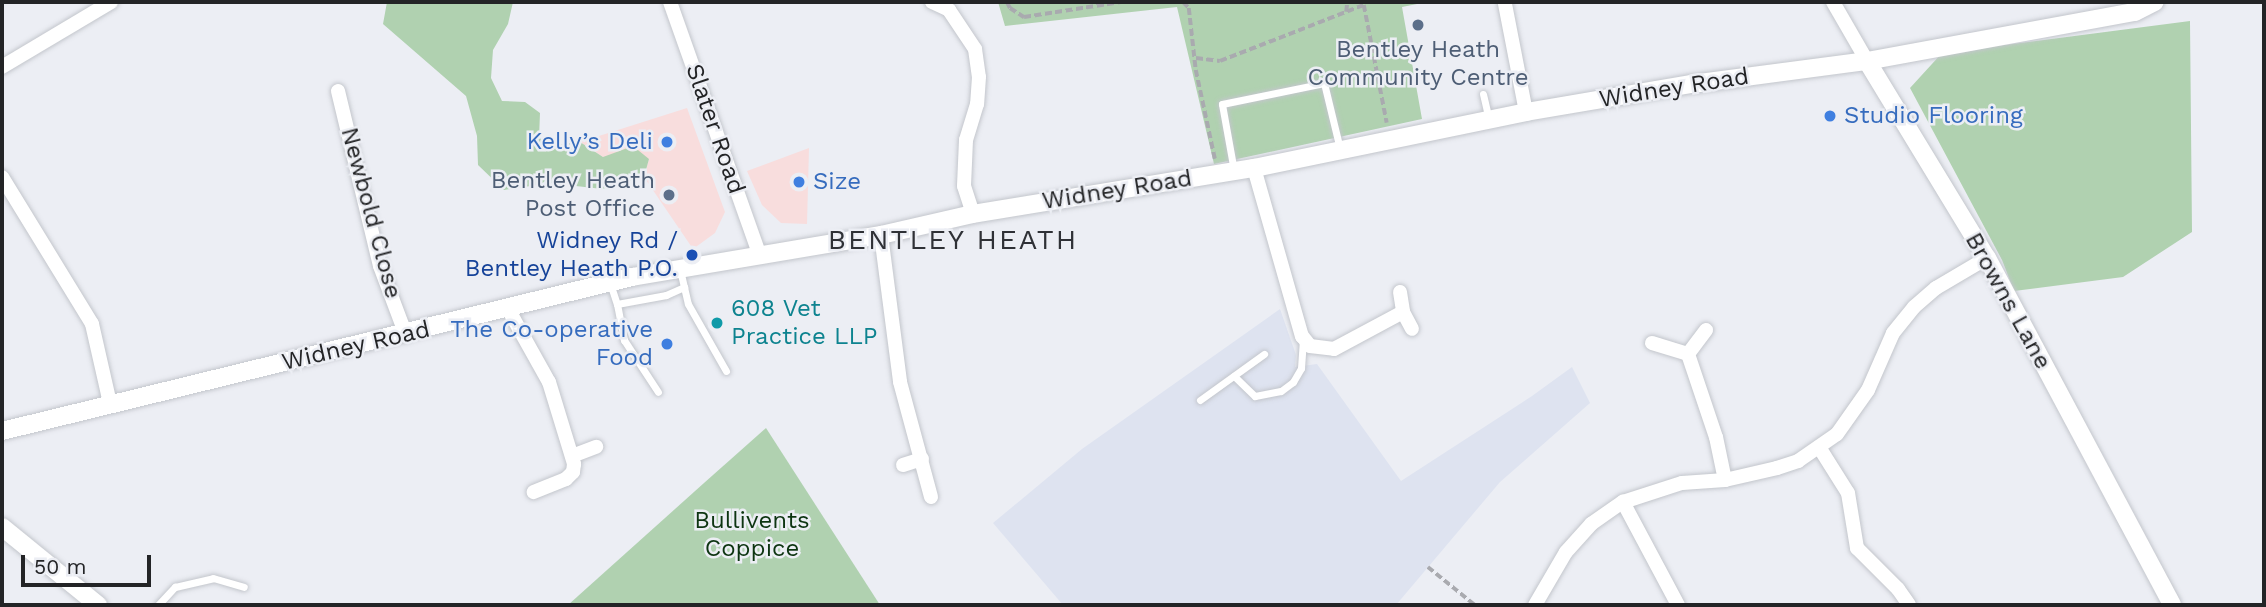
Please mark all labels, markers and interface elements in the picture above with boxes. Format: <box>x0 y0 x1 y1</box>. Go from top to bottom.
marker: Bentley Heath Community Centre <box>1410 17 1426 33</box>
place label: Bentley Heath Community Centre <box>1307 36 1529 92</box>
street label: Slater Road <box>679 60 751 198</box>
street label: Widney Road <box>1597 62 1751 114</box>
place label: Studio Flooring <box>1844 102 2023 130</box>
marker: Studio Flooring <box>1822 108 1838 124</box>
street label: Newbold Close <box>334 124 408 302</box>
place label: Kelly’s Deli <box>527 128 653 156</box>
marker: Kelly’s Deli <box>659 134 675 150</box>
street label: Widney Road <box>1040 164 1194 216</box>
place label: Bentley Heath Post Office <box>490 167 655 223</box>
place label: Size <box>813 168 861 196</box>
marker: Size <box>791 174 807 190</box>
marker: Bentley Heath Post Office <box>661 187 677 203</box>
district label: BENTLEY HEATH <box>829 223 1077 257</box>
place label: Widney Rd / Bentley Heath P.O. <box>464 227 678 283</box>
street label: Browns Lane <box>1959 228 2057 374</box>
marker: Widney Rd / Bentley Heath P.O. <box>684 247 700 263</box>
place label: 608 Vet Practice LLP <box>731 295 877 351</box>
street label: Widney Road <box>279 315 433 377</box>
marker: 608 Vet Practice LLP <box>709 315 725 331</box>
place label: The Co-operative Food <box>450 316 653 372</box>
marker: The Co-operative Food <box>659 336 675 352</box>
park label: Bullivents Coppice <box>694 507 810 563</box>
scale bar <box>24 540 154 584</box>
text: 50 m <box>34 554 86 579</box>

